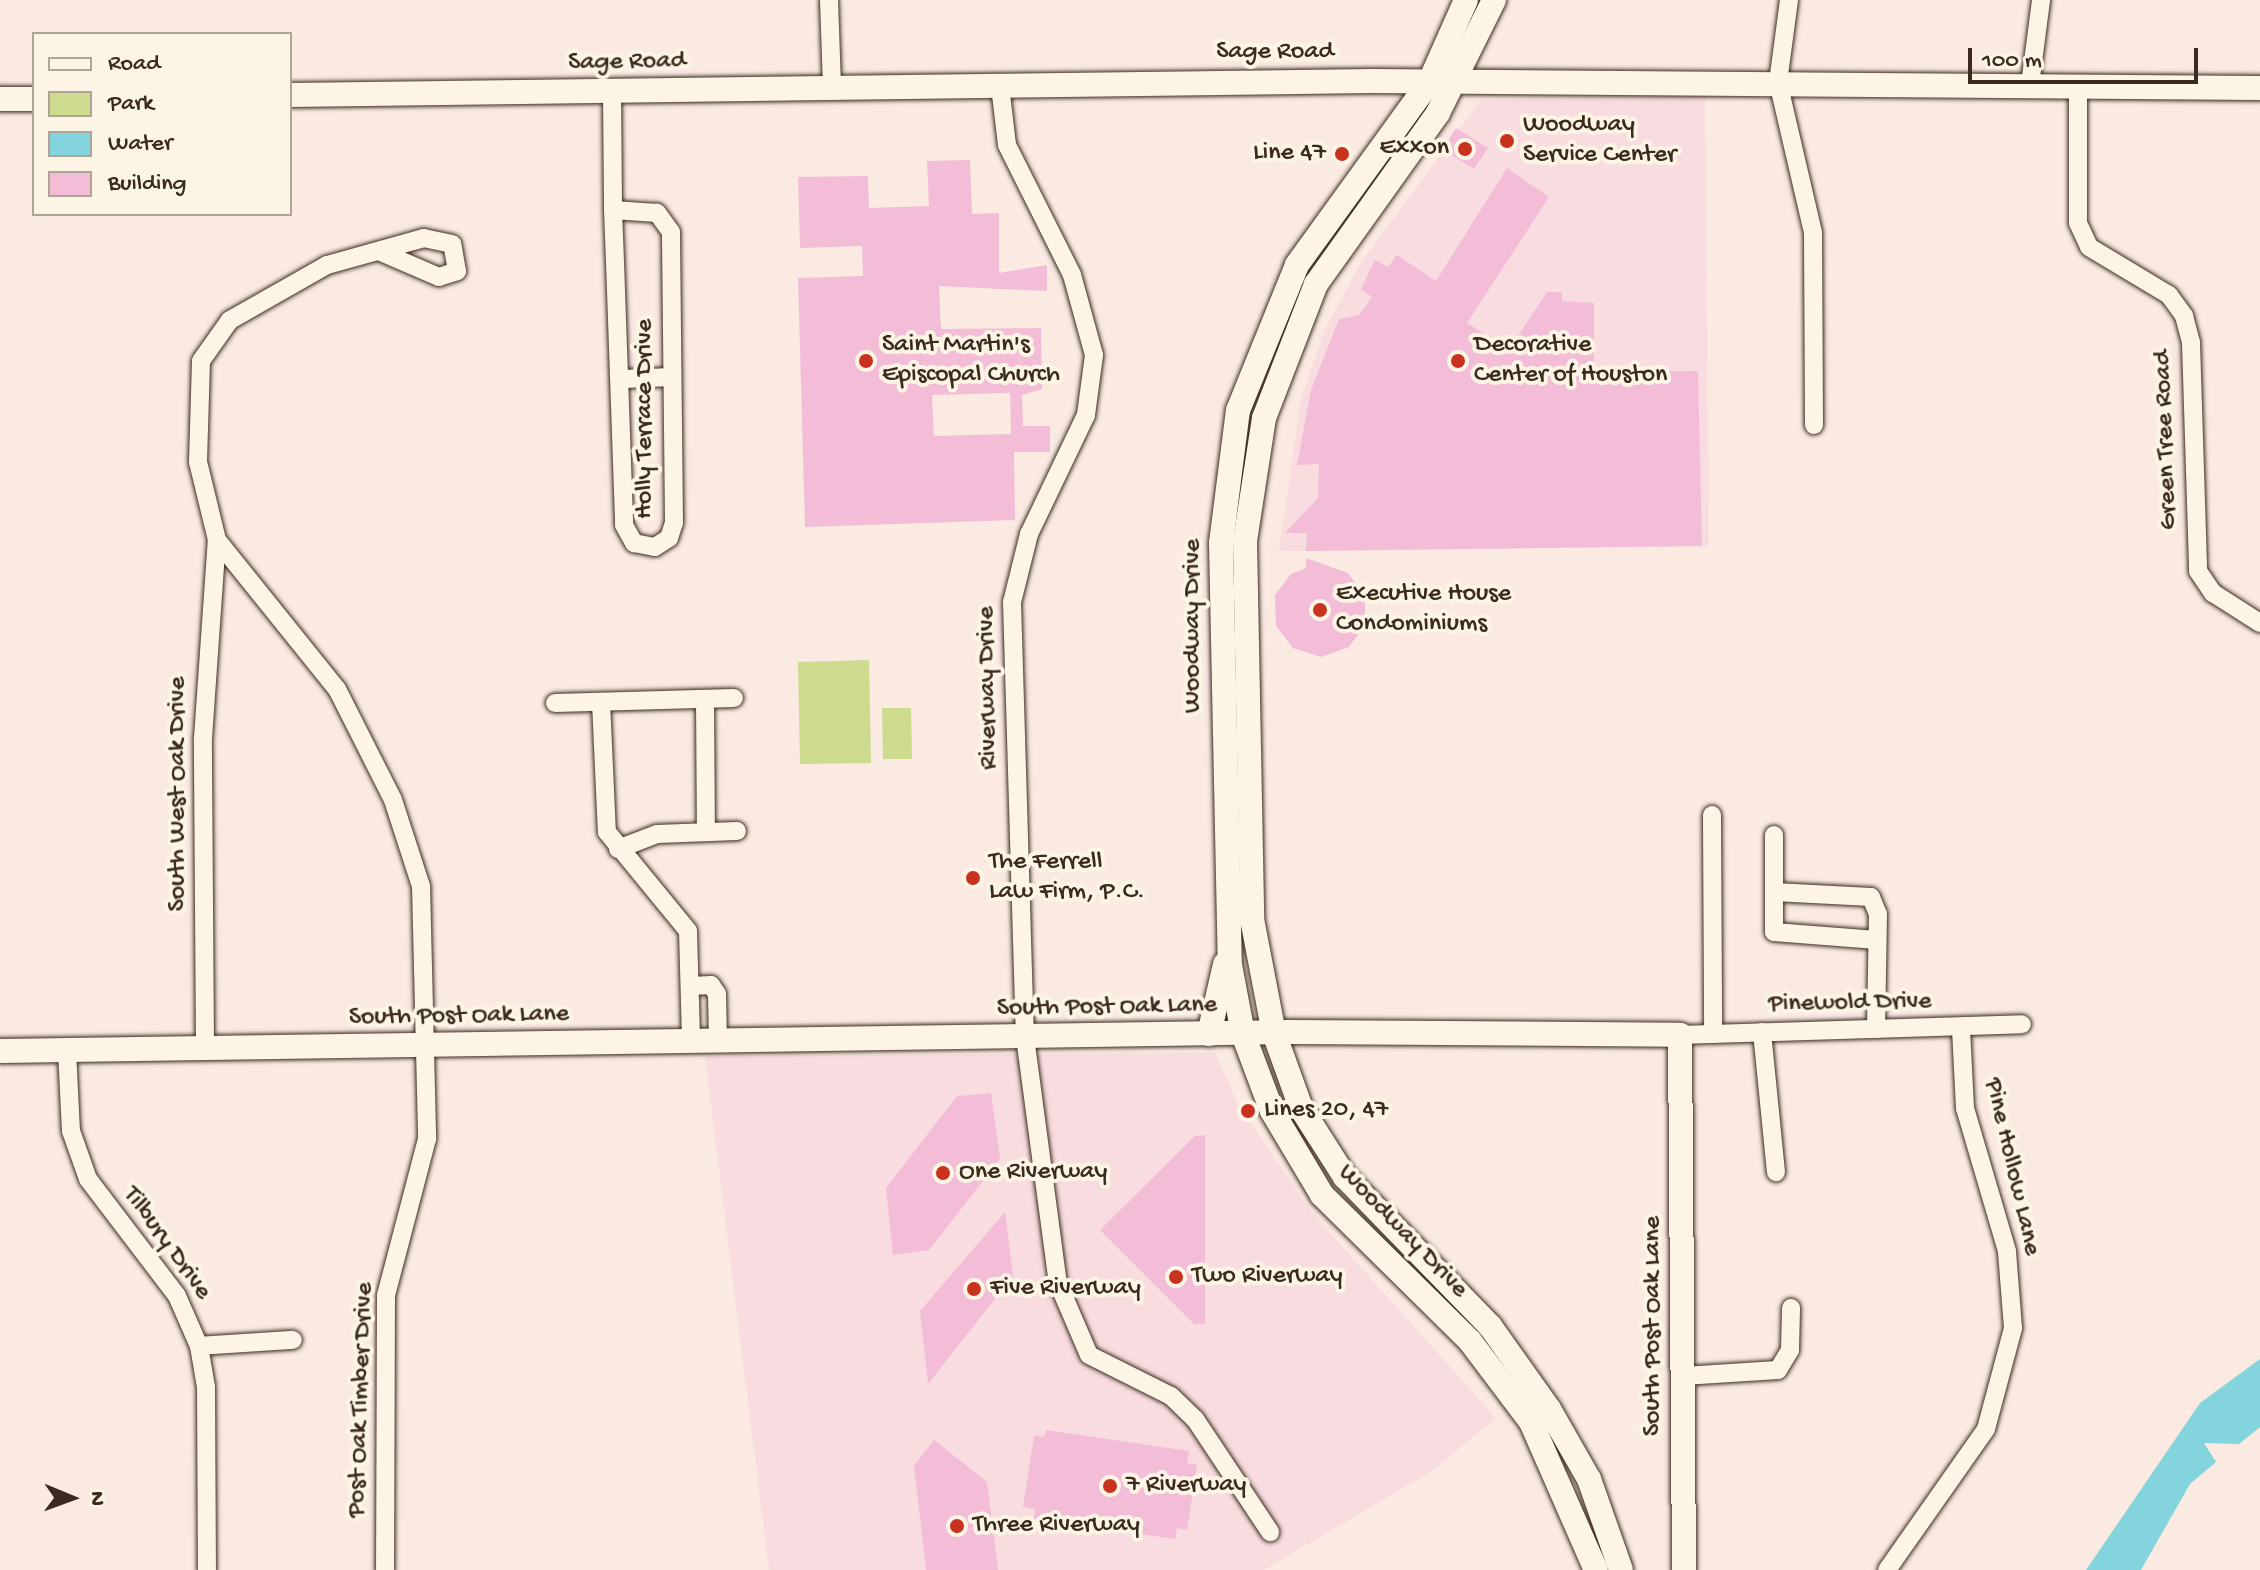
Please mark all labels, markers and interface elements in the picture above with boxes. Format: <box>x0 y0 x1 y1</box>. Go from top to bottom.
legend <box>32 32 292 216</box>
scale bar <box>1972 32 2202 82</box>
street label: Sage Road <box>1216 37 1334 69</box>
street label: Sage Road <box>568 46 686 80</box>
text: 100 m <box>1982 47 2042 76</box>
text: Road <box>108 50 160 79</box>
text: Park <box>108 90 154 119</box>
place label: Woodway Service Center <box>1523 110 1676 172</box>
text: Water <box>108 130 172 159</box>
marker: Woodway Service Center <box>1498 132 1516 150</box>
place label: Exxon <box>1380 133 1449 165</box>
place label: Line 47 <box>1253 138 1326 170</box>
marker: Exxon <box>1456 140 1474 158</box>
marker: Line 47 <box>1333 145 1351 163</box>
text: Building <box>108 170 186 199</box>
street label: Holly Terrace Drive <box>630 319 662 519</box>
place label: Saint Martin's Episcopal Church <box>882 330 1060 392</box>
place label: Decorative Center of Houston <box>1474 330 1667 392</box>
street label: Green Tree Road <box>2148 350 2186 530</box>
marker: Saint Martin's Episcopal Church <box>857 352 875 370</box>
marker: Decorative Center of Houston <box>1449 352 1467 370</box>
street label: Woodway Drive <box>1178 539 1210 713</box>
place label: Executive House Condominiums <box>1336 579 1511 640</box>
marker: Executive House Condominiums <box>1311 601 1329 619</box>
street label: Riverway Drive <box>972 606 1006 770</box>
street label: South West Oak Drive <box>163 677 195 911</box>
place label: The Ferrell Law Firm, P.C. <box>989 847 1145 908</box>
marker: The Ferrell Law Firm, P.C. <box>964 869 982 887</box>
street label: Pinewold Drive <box>1768 987 1932 1021</box>
street label: South Post Oak Lane <box>997 990 1217 1026</box>
street label: South Post Oak Lane <box>349 999 569 1035</box>
street label: Pine Hollow Lane <box>1975 1075 2047 1259</box>
place label: Lines 20, 47 <box>1264 1095 1388 1127</box>
marker: Lines 20, 47 <box>1239 1102 1257 1120</box>
place label: One Riverway <box>959 1157 1107 1189</box>
street label: Woodway Drive <box>1330 1158 1474 1306</box>
marker: One Riverway <box>934 1164 952 1182</box>
street label: Tilbury Drive <box>115 1181 217 1307</box>
street label: South Post Oak Lane <box>1638 1216 1670 1436</box>
place label: Two Riverway <box>1192 1261 1343 1293</box>
marker: Two Riverway <box>1167 1268 1185 1286</box>
place label: Five Riverway <box>990 1273 1141 1305</box>
marker: Five Riverway <box>965 1280 983 1298</box>
street label: Post Oak Timber Drive <box>342 1282 382 1518</box>
north arrow <box>32 1458 112 1538</box>
place label: 7 Riverway <box>1126 1470 1246 1502</box>
marker: 7 Riverway <box>1101 1477 1119 1495</box>
text: N <box>83 1491 109 1506</box>
place label: Three Riverway <box>973 1510 1140 1542</box>
marker: Three Riverway <box>948 1517 966 1535</box>

